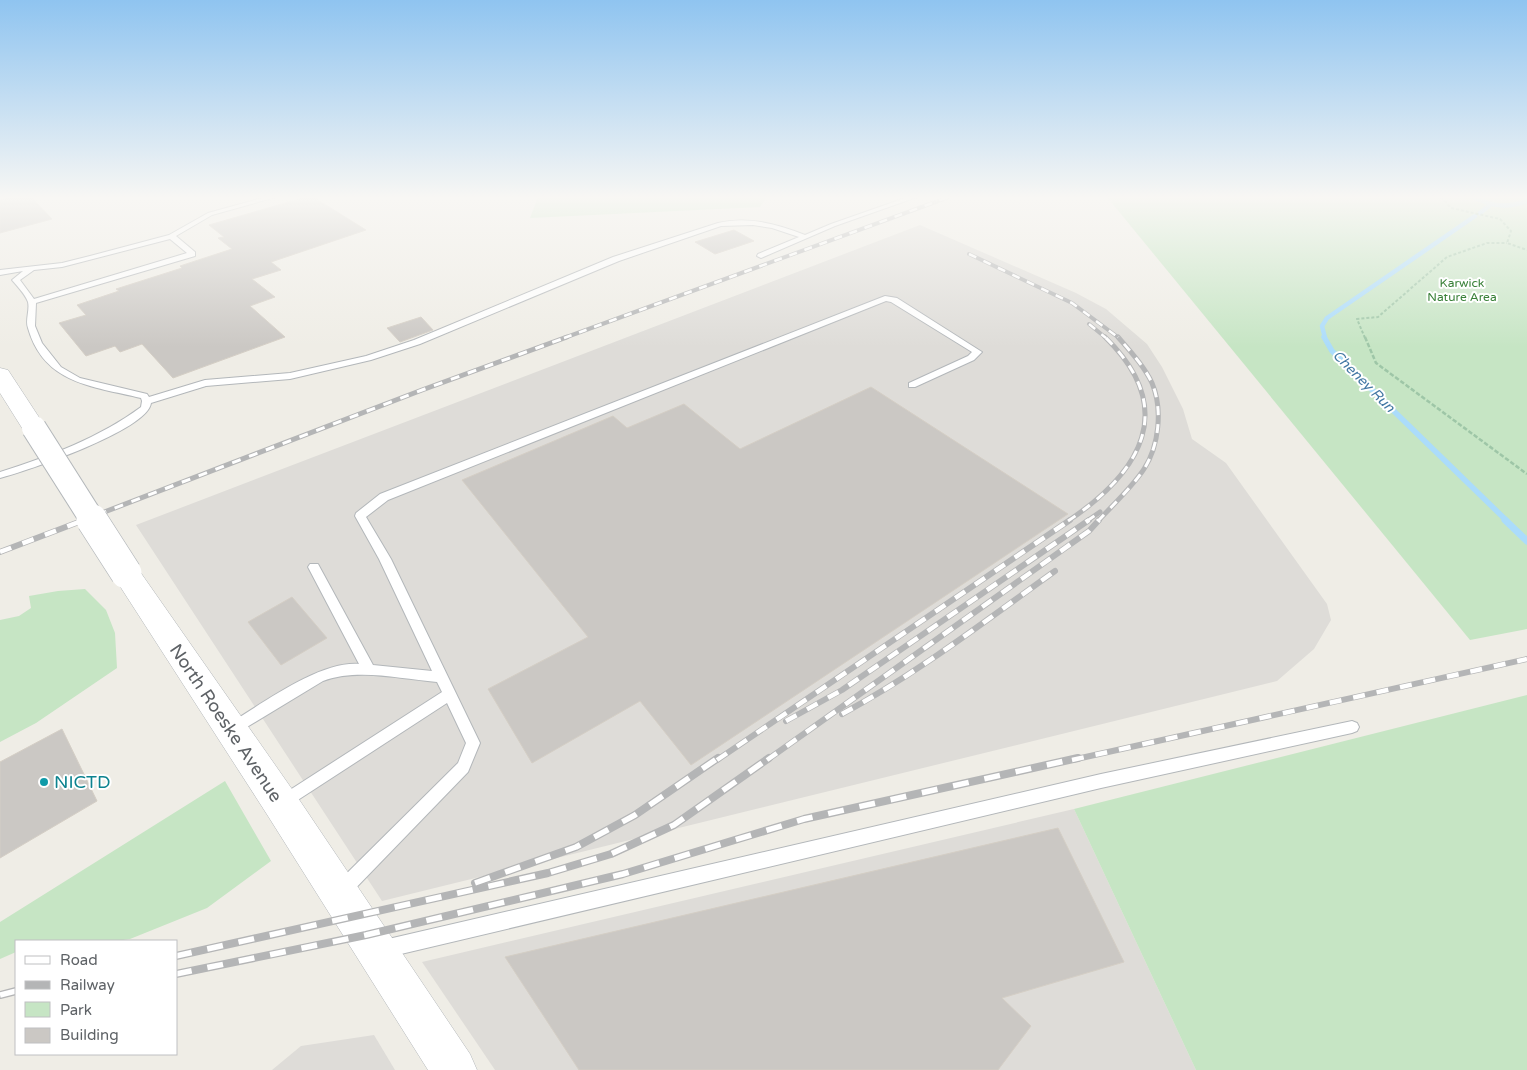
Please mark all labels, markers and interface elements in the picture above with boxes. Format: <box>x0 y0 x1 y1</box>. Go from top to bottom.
park label: Karwick Nature Area <box>1427 276 1497 304</box>
water label: Cheney Run <box>1329 347 1399 416</box>
street label: North Roeske Avenue <box>165 640 287 806</box>
place label: NICTD <box>54 771 111 793</box>
marker: NICTD <box>38 776 50 788</box>
legend <box>15 940 178 1055</box>
text: Road <box>60 951 98 969</box>
text: Railway <box>60 976 115 994</box>
text: Park <box>60 1001 92 1019</box>
text: Building <box>60 1026 119 1044</box>

